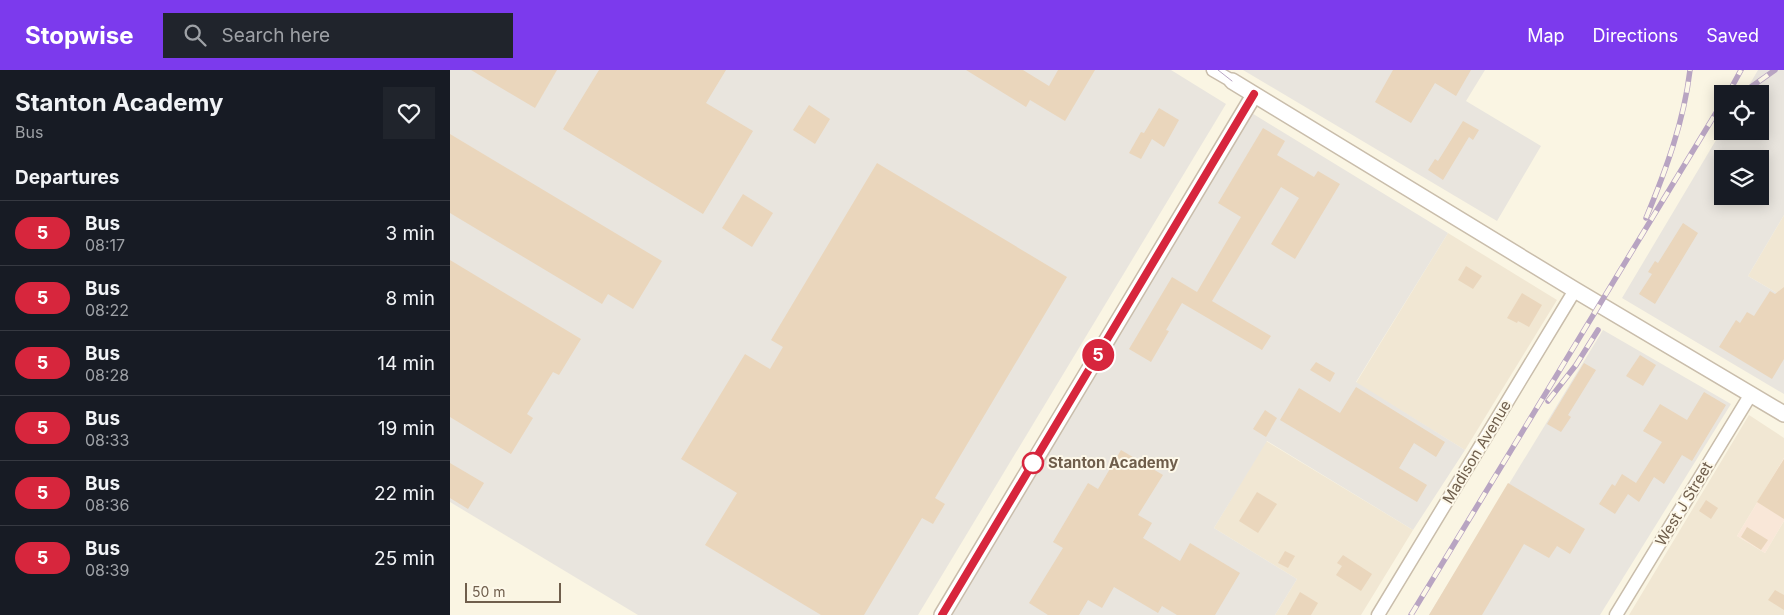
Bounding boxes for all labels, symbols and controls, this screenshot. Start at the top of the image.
search box [163,13,513,58]
text: Stopwise [25,21,133,50]
icon: search [181,21,209,49]
text: Search here [221,24,330,47]
text: Map [1527,25,1565,46]
text: Directions [1593,25,1678,46]
text: Saved [1706,25,1759,46]
map controls [1714,85,1769,205]
button: locate [1714,85,1769,140]
button: heart [383,87,435,139]
text: Stanton Academy [15,88,223,117]
text: Bus [15,122,43,142]
button: layers [1714,150,1769,205]
text: Departures [15,166,119,189]
text: Bus [85,212,120,235]
text: 5 [37,222,48,243]
text: 3 min [385,222,435,245]
text: 08:17 [85,235,125,255]
text: Bus [85,277,120,300]
text: 5 [37,287,48,308]
text: 8 min [385,287,435,310]
text: 08:22 [85,300,129,320]
line badge: 5 [1082,339,1114,371]
text: Bus [85,342,120,365]
text: 5 [1092,344,1104,365]
text: 5 [37,352,48,373]
text: 14 min [377,352,435,375]
text: 08:28 [85,365,129,385]
street label: Madison Avenue [1438,396,1515,507]
text: Bus [85,407,120,430]
text: 5 [37,417,48,438]
text: 19 min [378,417,435,440]
text: 08:33 [85,430,129,450]
marker: Stanton Academy [1022,452,1044,474]
place label: Stanton Academy [1048,453,1178,472]
street label: West J Street [1651,458,1716,549]
text: Bus [85,472,120,495]
text: 5 [37,482,48,503]
text: 22 min [374,482,435,505]
text: 08:36 [85,495,129,515]
text: Bus [85,537,120,560]
text: 5 [37,547,48,568]
text: 25 min [374,547,435,570]
text: 08:39 [85,560,129,580]
scale bar [465,580,561,603]
text: 50 m [472,583,506,600]

